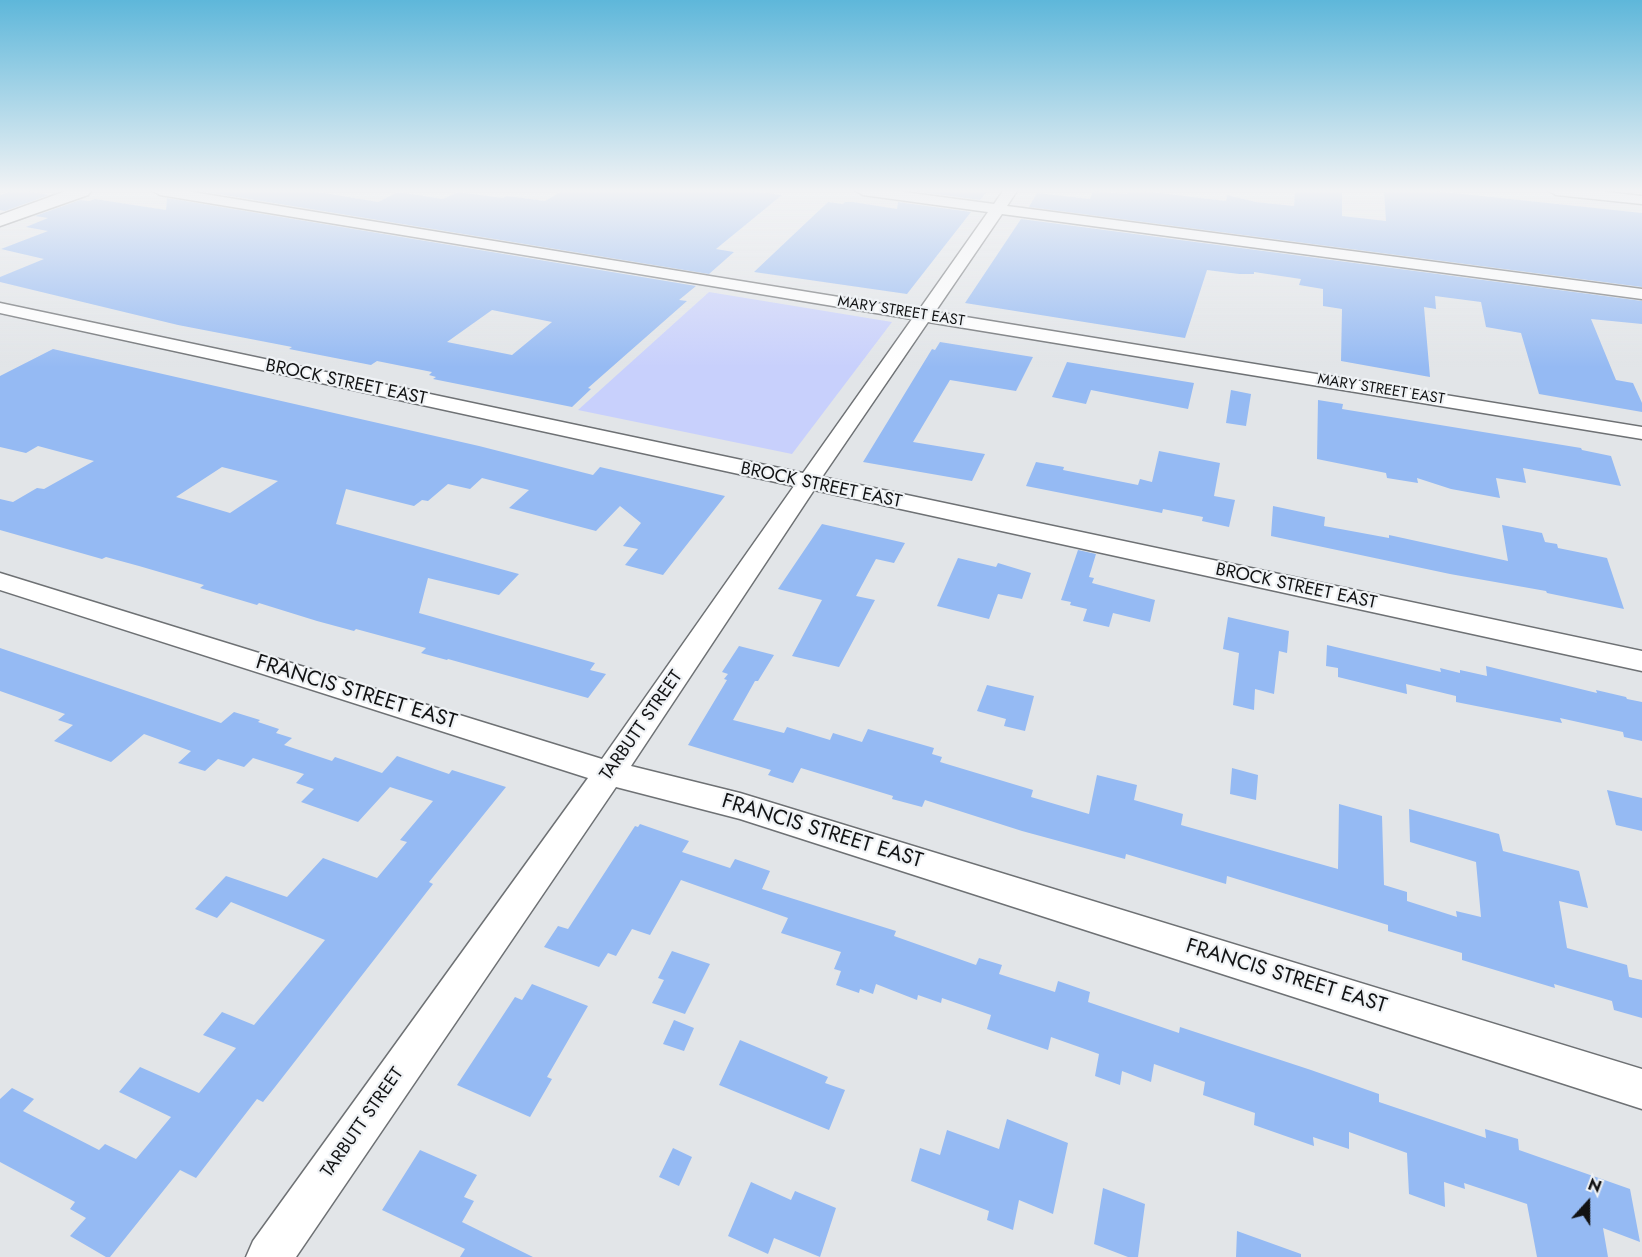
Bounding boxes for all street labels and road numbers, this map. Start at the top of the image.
street label: MARY STREET EAST [836,293,966,331]
street label: BROCK STREET EAST [263,355,429,411]
street label: MARY STREET EAST [1316,371,1446,409]
street label: BROCK STREET EAST [738,458,904,514]
street label: BROCK STREET EAST [1213,559,1379,615]
street label: FRANCIS STREET EAST [253,650,459,736]
street label: TARBUTT STREET [596,667,688,785]
street label: FRANCIS STREET EAST [719,789,925,875]
street label: FRANCIS STREET EAST [1183,934,1389,1020]
street label: TARBUTT STREET [317,1064,409,1182]

